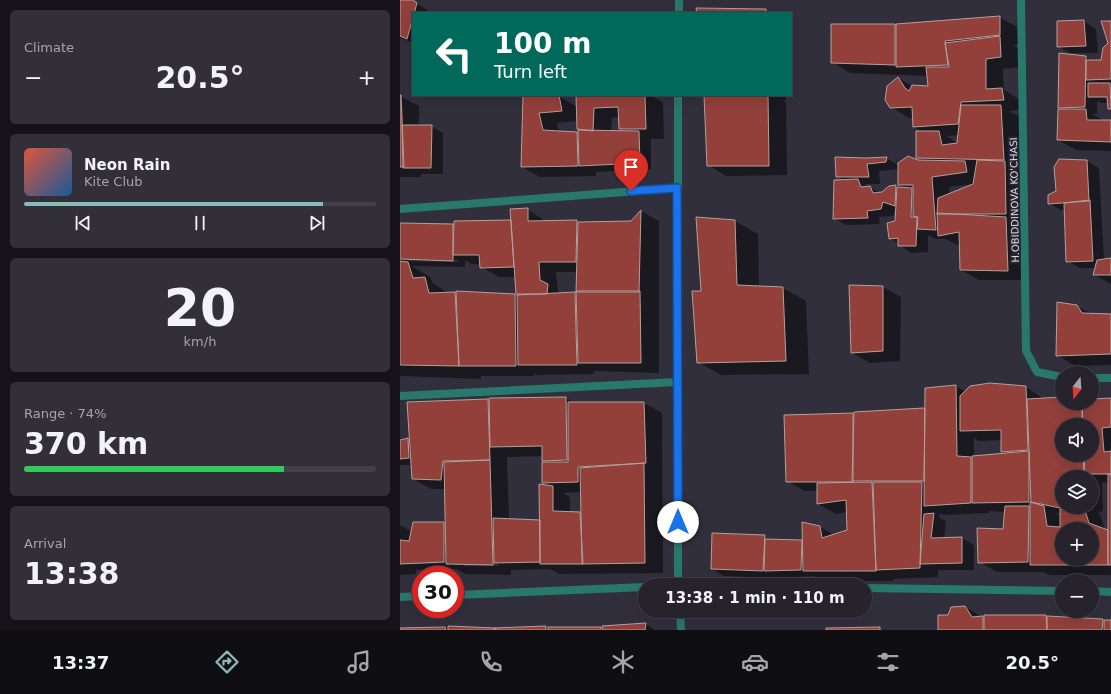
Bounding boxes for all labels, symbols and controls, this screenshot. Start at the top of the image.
text: 100 m [494,27,591,60]
icon: left [428,28,480,80]
text: Climate [24,40,74,55]
text: 20.5° [155,60,245,95]
text: Turn left [494,61,567,82]
text: − [24,65,42,90]
text: + [358,65,376,90]
street label: H.OBIDDINOVA KO'CHASI [1008,137,1021,263]
pin [614,150,648,191]
text: Neon Rain [84,156,170,174]
icon: arrive [620,156,642,178]
text: Kite Club [84,174,143,189]
icon: previous [72,212,94,234]
icon: pause [189,212,211,234]
icon: next [306,212,328,234]
text: 20 [164,278,236,338]
text: km/h [184,334,216,349]
north arrow [1055,366,1099,410]
map controls [1055,366,1099,618]
text: Range · 74% [24,406,107,421]
button: sound [1055,418,1099,462]
text: 370 km [24,426,148,461]
button: layers [1055,470,1099,514]
position arrow [657,501,699,543]
button: + [1055,522,1099,566]
text: Arrival [24,536,66,551]
text: 13:38 [24,556,120,591]
speed limit sign: 30 [412,566,464,618]
button: − [1055,574,1099,618]
text: 13:38 · 1 min · 110 m [665,589,845,607]
icon: directions [213,648,241,676]
icon: music [345,648,373,676]
icon: phone [477,648,505,676]
icon: climate [609,648,637,676]
icon: car [741,648,769,676]
icon: filters [874,648,902,676]
text: 13:37 [52,652,109,673]
text: 20.5° [1006,652,1059,673]

